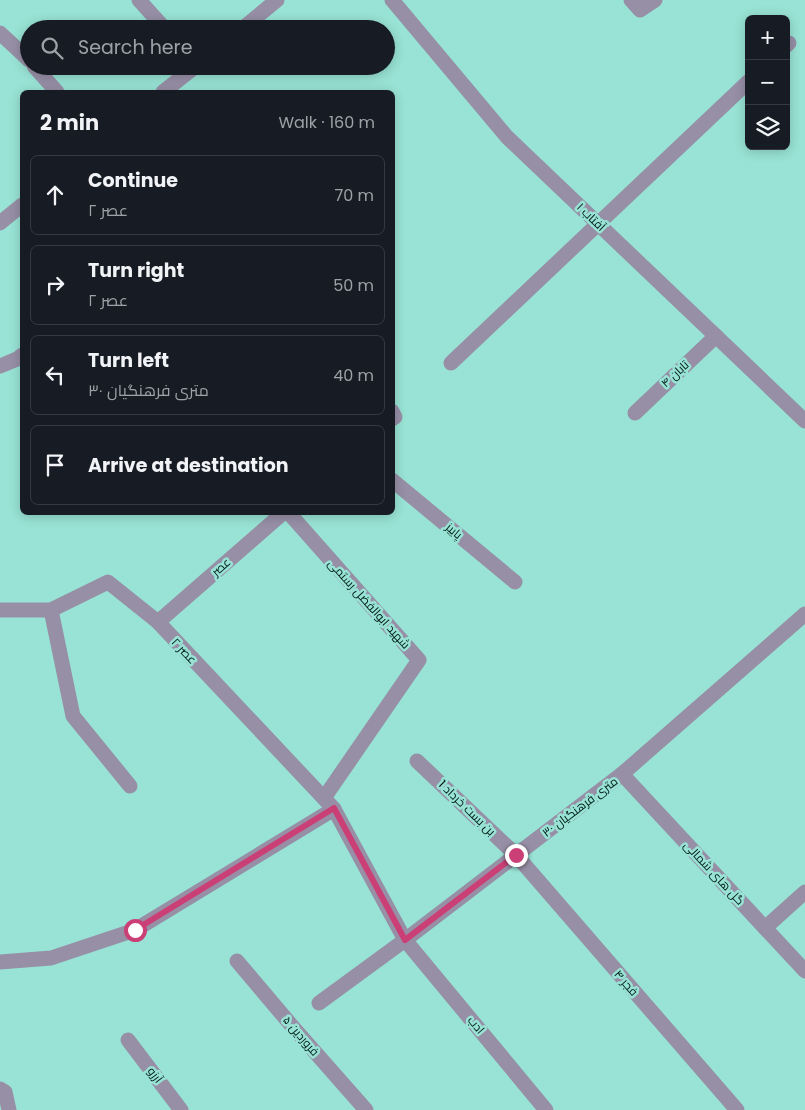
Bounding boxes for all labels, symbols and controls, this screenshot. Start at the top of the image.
map controls [745,15,790,150]
button: + [745,15,790,60]
search box [20,20,395,75]
icon: search [38,34,66,62]
text: Search here [78,34,192,61]
button: − [745,60,790,105]
button: layers [745,105,790,150]
text: 2 min [40,108,99,137]
text: Walk · 160 m [278,111,375,134]
text: Continue [88,167,178,194]
icon: ahead [41,181,69,209]
text: 70 m [334,184,374,207]
text: عصر ۲ [88,199,128,222]
street label: آفتاب ۱ [573,199,610,235]
text: Turn right [88,257,184,284]
icon: right [41,271,69,299]
text: 50 m [333,274,374,297]
text: عصر ۲ [88,289,128,312]
text: Turn left [88,347,169,374]
street label: تابان ۴ [657,356,693,391]
icon: left [41,361,69,389]
text: 40 m [333,364,374,387]
text: ۳۰ متری فرهنگیان [88,379,209,402]
icon: arrive [41,451,69,479]
text: Arrive at destination [88,452,289,479]
street label: پاییز [441,518,467,544]
street label: عصر [207,553,234,580]
street label: شهید ابوالفضل رستمی [324,555,414,652]
street label: عصر ۲ [168,634,201,667]
street label: ۳۰ متری فرهنگیان [538,773,621,841]
street label: بن بست خرداد 1 [435,776,500,839]
street label: گل های شمالی [680,837,749,909]
route end [505,844,528,867]
route start [124,919,147,942]
street label: فجر ۴ [610,966,642,999]
street label: فروردین ۵ [279,1012,323,1059]
street label: ادب [464,1012,489,1037]
street label: آرزو [144,1063,167,1087]

